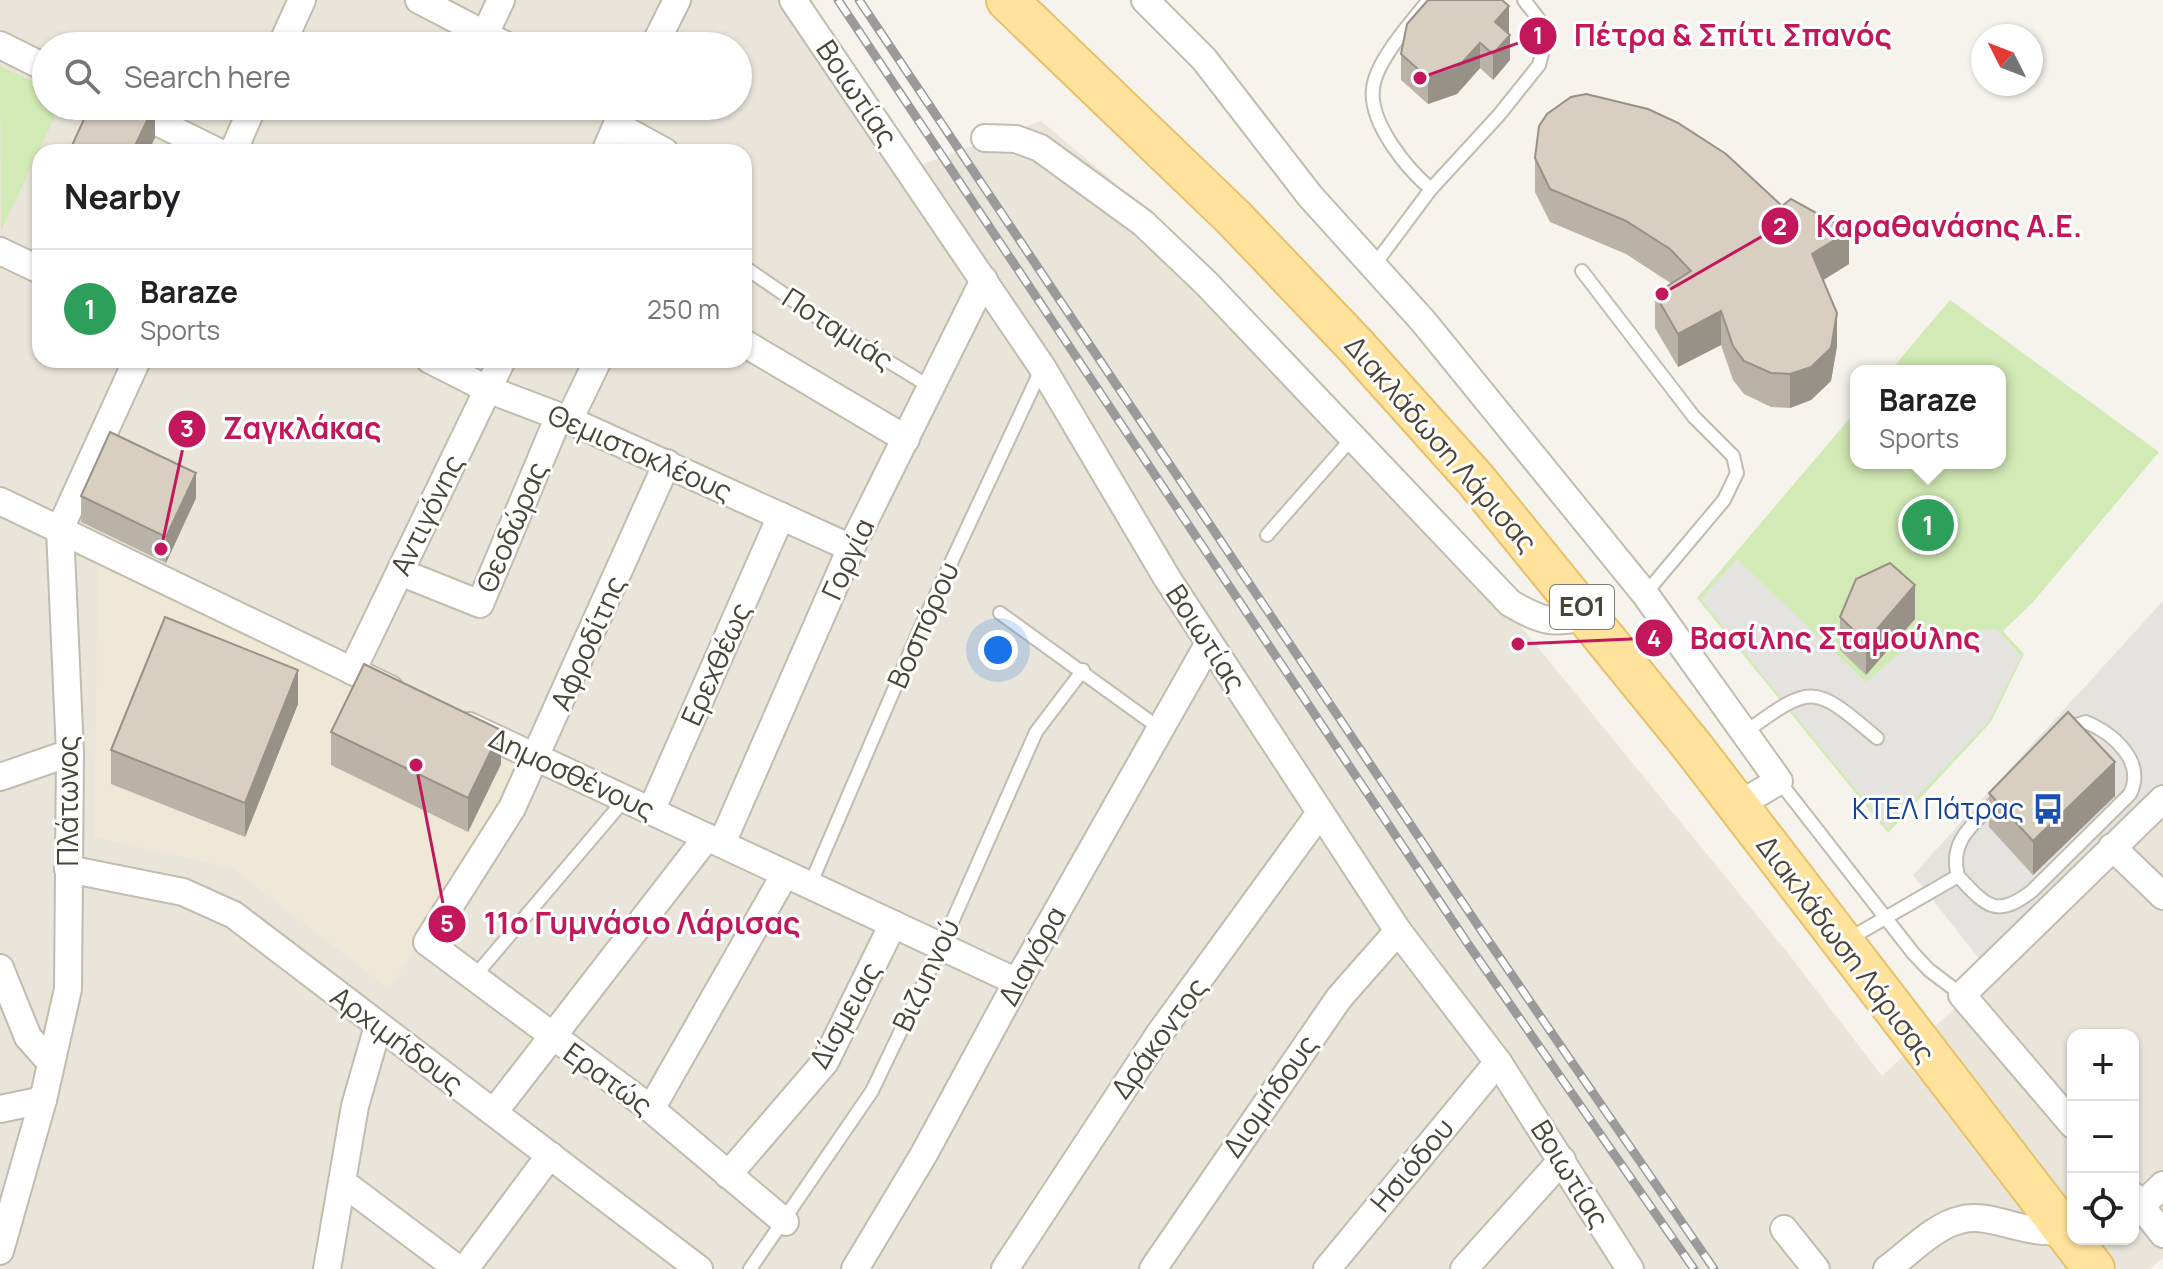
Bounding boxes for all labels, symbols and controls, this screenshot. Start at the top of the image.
callout: Πέτρα & Σπίτι Σπανός [1518,9,1908,63]
text: Πέτρα & Σπίτι Σπανός [1574,14,1892,55]
text: 1 [1533,18,1543,51]
north arrow [1971,24,2043,96]
search box [32,32,752,120]
street label: Βοιωτίας [808,32,907,153]
icon: search [60,54,104,98]
text: Search here [124,56,291,97]
text: Nearby [64,173,180,219]
callout: Καραθανάσης Α.Ε. [1760,199,2098,253]
text: Καραθανάσης Α.Ε. [1816,205,2082,246]
text: 2 [1773,209,1787,242]
text: Baraze [140,271,238,312]
street label: Ποταμιάς [776,278,901,378]
text: 1 [84,291,96,327]
text: 250 m [647,291,720,327]
text: Sports [140,312,220,348]
street label: Διακλάδωση Λάρισας [1337,327,1546,560]
popup [1850,365,2006,469]
text: Baraze [1879,379,1977,420]
street label: Θεμιστοκλέους [542,394,739,510]
callout: Ζαγκλάκας [167,402,397,456]
text: Ζαγκλάκας [223,407,381,448]
text: 3 [180,411,194,444]
text: Sports [1879,420,1959,456]
street label: Αντιγόνης [381,448,472,581]
street label: Θεοδώρας [467,455,556,598]
pin: 1 [1902,495,1954,555]
street label: Γοργία [812,512,882,605]
street label: Βοσπόρου [877,555,967,694]
street label: Αφροδίτης [541,569,634,716]
street label: Βοιωτίας [1158,577,1256,698]
road number: ΕΟ1 [1550,585,1614,629]
street label: Ερεχθέως [671,596,759,731]
callout: Βασίλης Σταμούλης [1634,611,1997,665]
text: Βασίλης Σταμούλης [1690,617,1980,658]
text: 4 [1647,621,1661,654]
your location [978,630,1018,670]
street label: Δημοσθένους [483,718,662,828]
street label: Πλάτωνος [48,735,86,867]
place label: ΚΤΕΛ Πάτρας [1852,789,2024,827]
bus stop icon: ΚΤΕΛ Πάτρας [2031,792,2065,826]
street label: Διακλάδωση Λάρισας [1749,827,1945,1070]
callout: 11ο Γυμνάσιο Λάρισας [427,897,816,951]
street label: Διαγόρα [988,899,1074,1012]
text: 11ο Γυμνάσιο Λάρισας [484,902,800,943]
text: 5 [440,906,454,939]
street label: Βιζυηνού [883,912,968,1037]
street label: Δίσμειας [799,954,889,1075]
street label: Δράκοντος [1101,969,1215,1106]
street label: Αρχιμήδους [323,977,472,1102]
street label: Διομήδους [1213,1027,1325,1164]
map controls [2067,1029,2139,1245]
button: + [2067,1029,2139,1101]
street label: Ερατώς [557,1033,661,1123]
button: − [2067,1101,2139,1173]
street label: Ησιόδου [1361,1110,1462,1219]
street label: Βοιωτίας [1523,1112,1619,1235]
button: locate [2067,1173,2139,1245]

